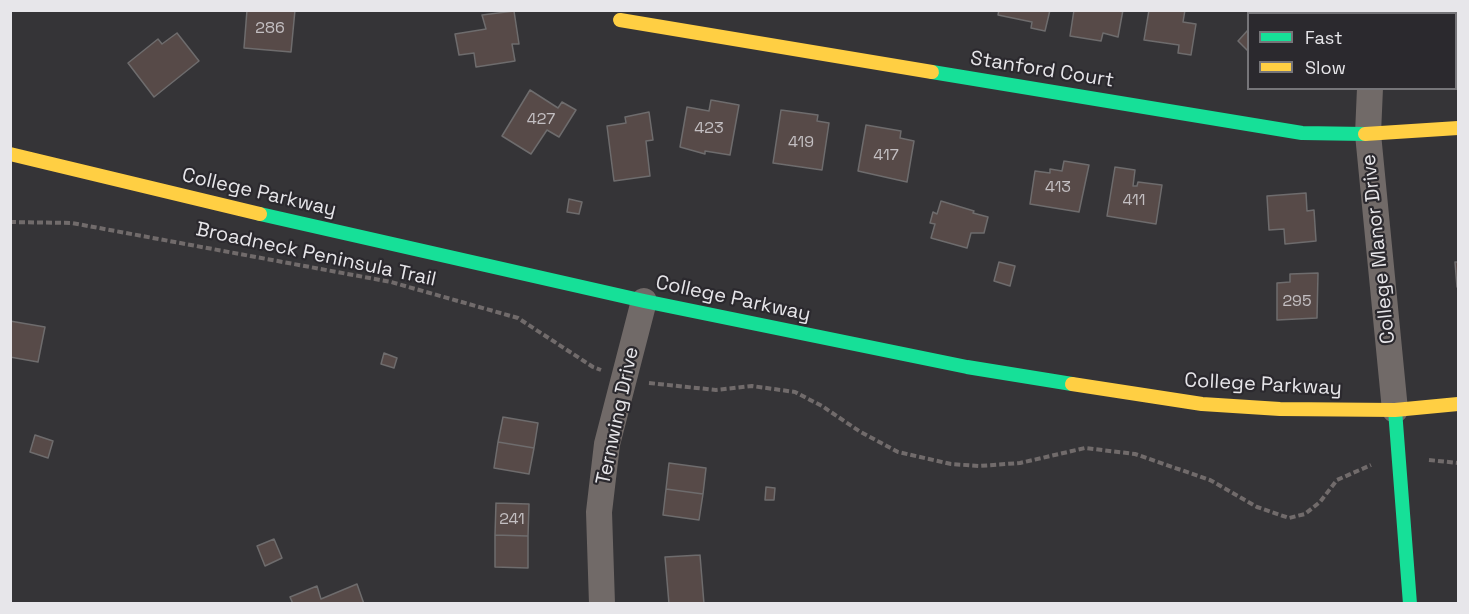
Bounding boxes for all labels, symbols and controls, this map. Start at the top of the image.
legend [1247,12,1457,90]
house number: 286 [255,19,285,39]
text: Fast [1305,26,1342,49]
street label: Stanford Court [969,47,1115,93]
text: Slow [1305,56,1346,79]
house number: 427 [527,110,555,130]
house number: 423 [694,119,724,139]
house number: 419 [788,133,814,153]
house number: 417 [873,146,899,166]
street label: College Manor Drive [1357,153,1401,345]
street label: College Parkway [180,164,338,222]
house number: 413 [1045,178,1071,198]
house number: 411 [1123,191,1145,211]
street label: Broadneck Peninsula Trail [194,218,438,292]
street label: College Parkway [653,271,813,327]
house number: 295 [1283,292,1311,312]
street label: Ternwing Drive [592,345,644,487]
street label: College Parkway [1184,369,1342,401]
house number: 241 [499,510,525,530]

